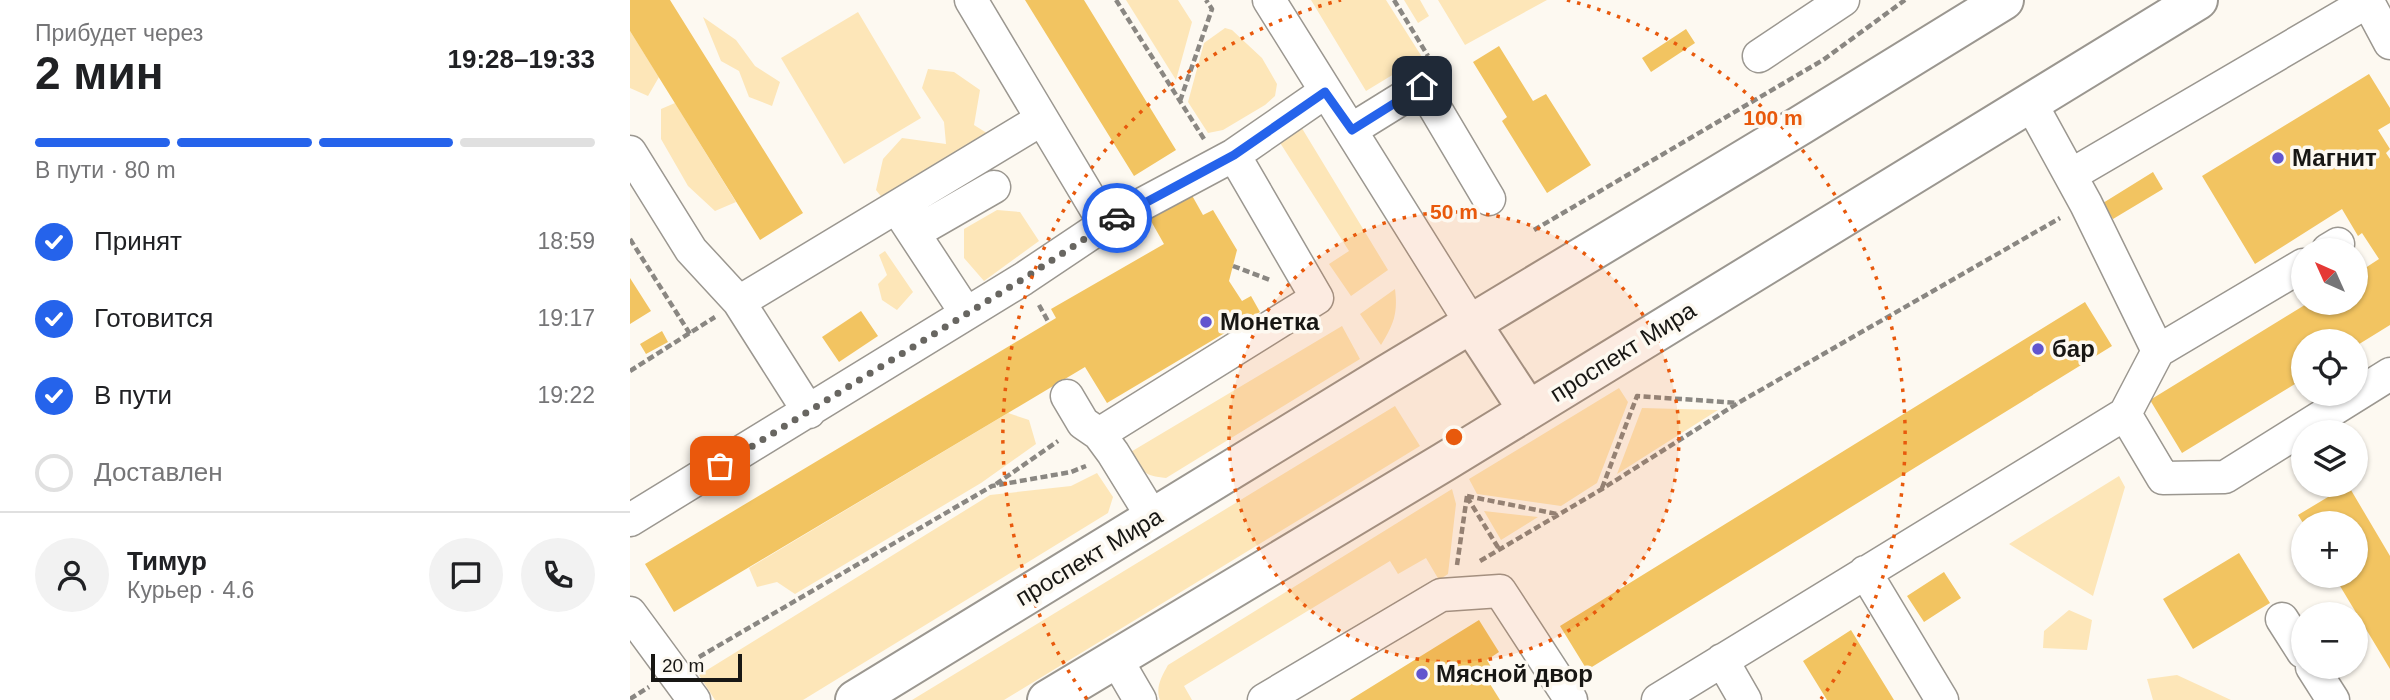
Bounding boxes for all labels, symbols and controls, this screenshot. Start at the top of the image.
text: Прибудет через [35,20,203,46]
text: 19:28–19:33 [448,44,595,74]
text: 2 мин [35,47,163,99]
pin [1392,56,1452,116]
icon: home [1403,67,1441,105]
text: 100 m [1743,106,1803,129]
place label: Магнит [2292,144,2377,171]
marker: Магнит [2270,150,2286,166]
text: В пути · 80 m [35,157,176,183]
courier [1082,183,1152,253]
icon: car [1098,199,1136,237]
text: 50 m [1430,200,1478,223]
icon: check [35,223,73,261]
text: Принят [94,226,182,256]
text: 18:59 [537,228,595,254]
north arrow [2291,238,2368,315]
map controls [2291,238,2368,679]
street label: проспект Мира [1545,296,1701,407]
icon: check [35,300,73,338]
text: Готовится [94,303,213,333]
text: 19:17 [537,305,595,331]
place label: Монетка [1220,308,1320,335]
marker: Монетка [1198,314,1214,330]
button: locate [2291,329,2368,406]
place label: бар [2052,335,2095,362]
marker: бар [2030,341,2046,357]
icon: check [35,377,73,415]
text: В пути [94,380,172,410]
text: 19:22 [537,382,595,408]
button: layers [2291,420,2368,497]
centre of rings [1442,425,1466,449]
pin [690,436,750,496]
icon: bag [701,447,739,485]
text: Доставлен [94,457,223,487]
street label: проспект Мира [1010,502,1168,611]
button: + [2291,511,2368,588]
button: person [35,538,109,612]
button: chat [429,538,503,612]
button: phone [521,538,595,612]
text: Тимур [127,546,207,576]
text: Курьер · 4.6 [127,577,254,603]
button: − [2291,602,2368,679]
scale bar [651,651,742,683]
text: 20 m [662,655,704,676]
place label: Мясной двор [1436,660,1593,687]
marker: Мясной двор [1414,666,1430,682]

